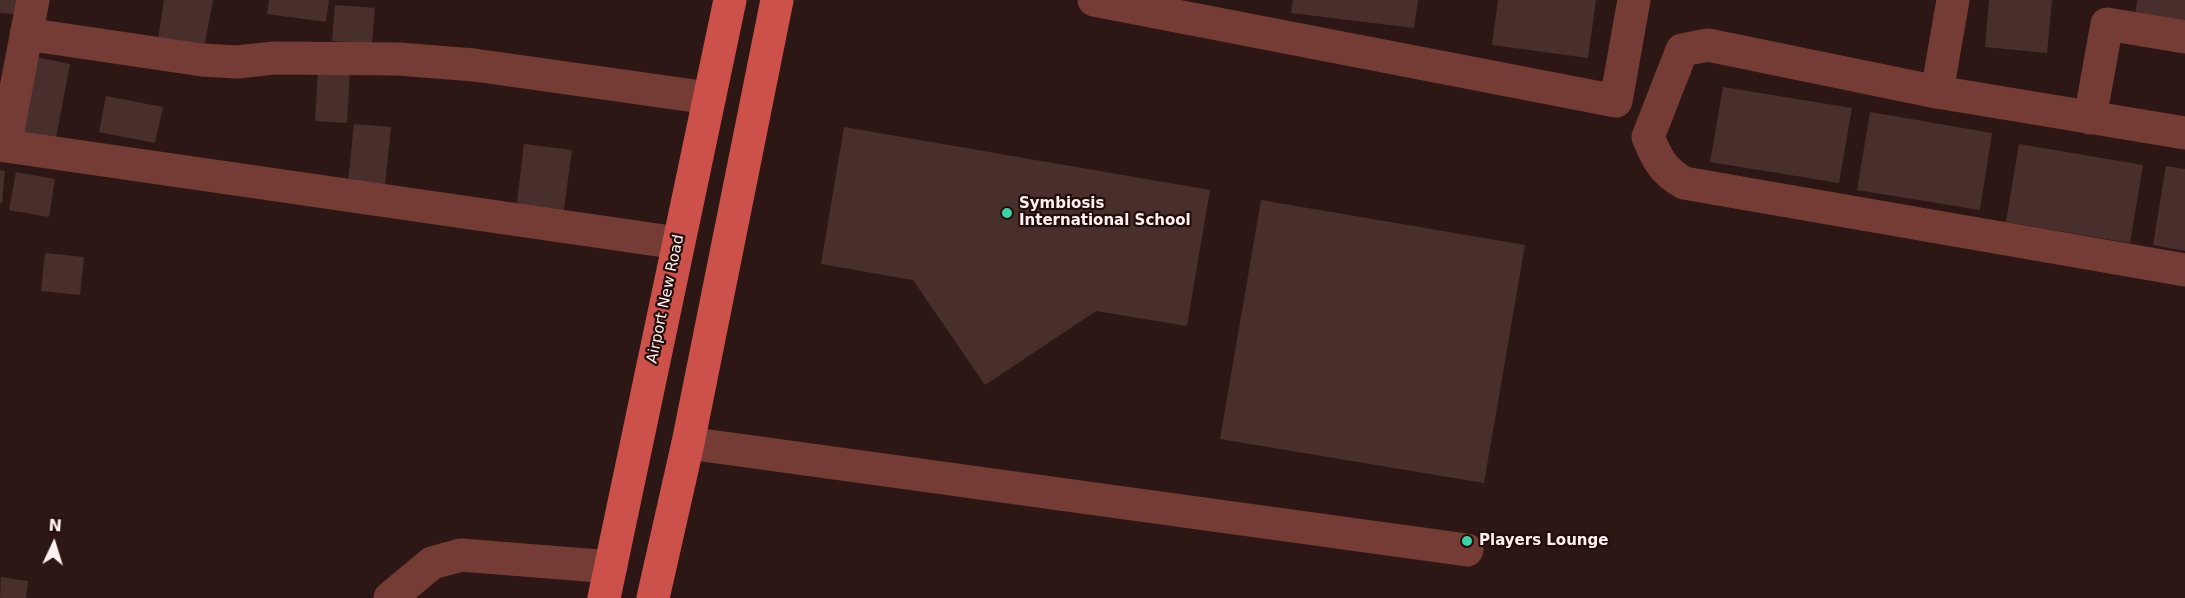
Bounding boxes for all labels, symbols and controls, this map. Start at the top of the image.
place label: Symbiosis International School [1019,195,1191,230]
marker: Symbiosis International School [1000,206,1014,220]
street label: Airport New Road [644,233,688,365]
north arrow [24,514,84,574]
text: N [48,516,63,535]
place label: Players Lounge [1479,532,1608,550]
marker: Players Lounge [1460,534,1474,548]

